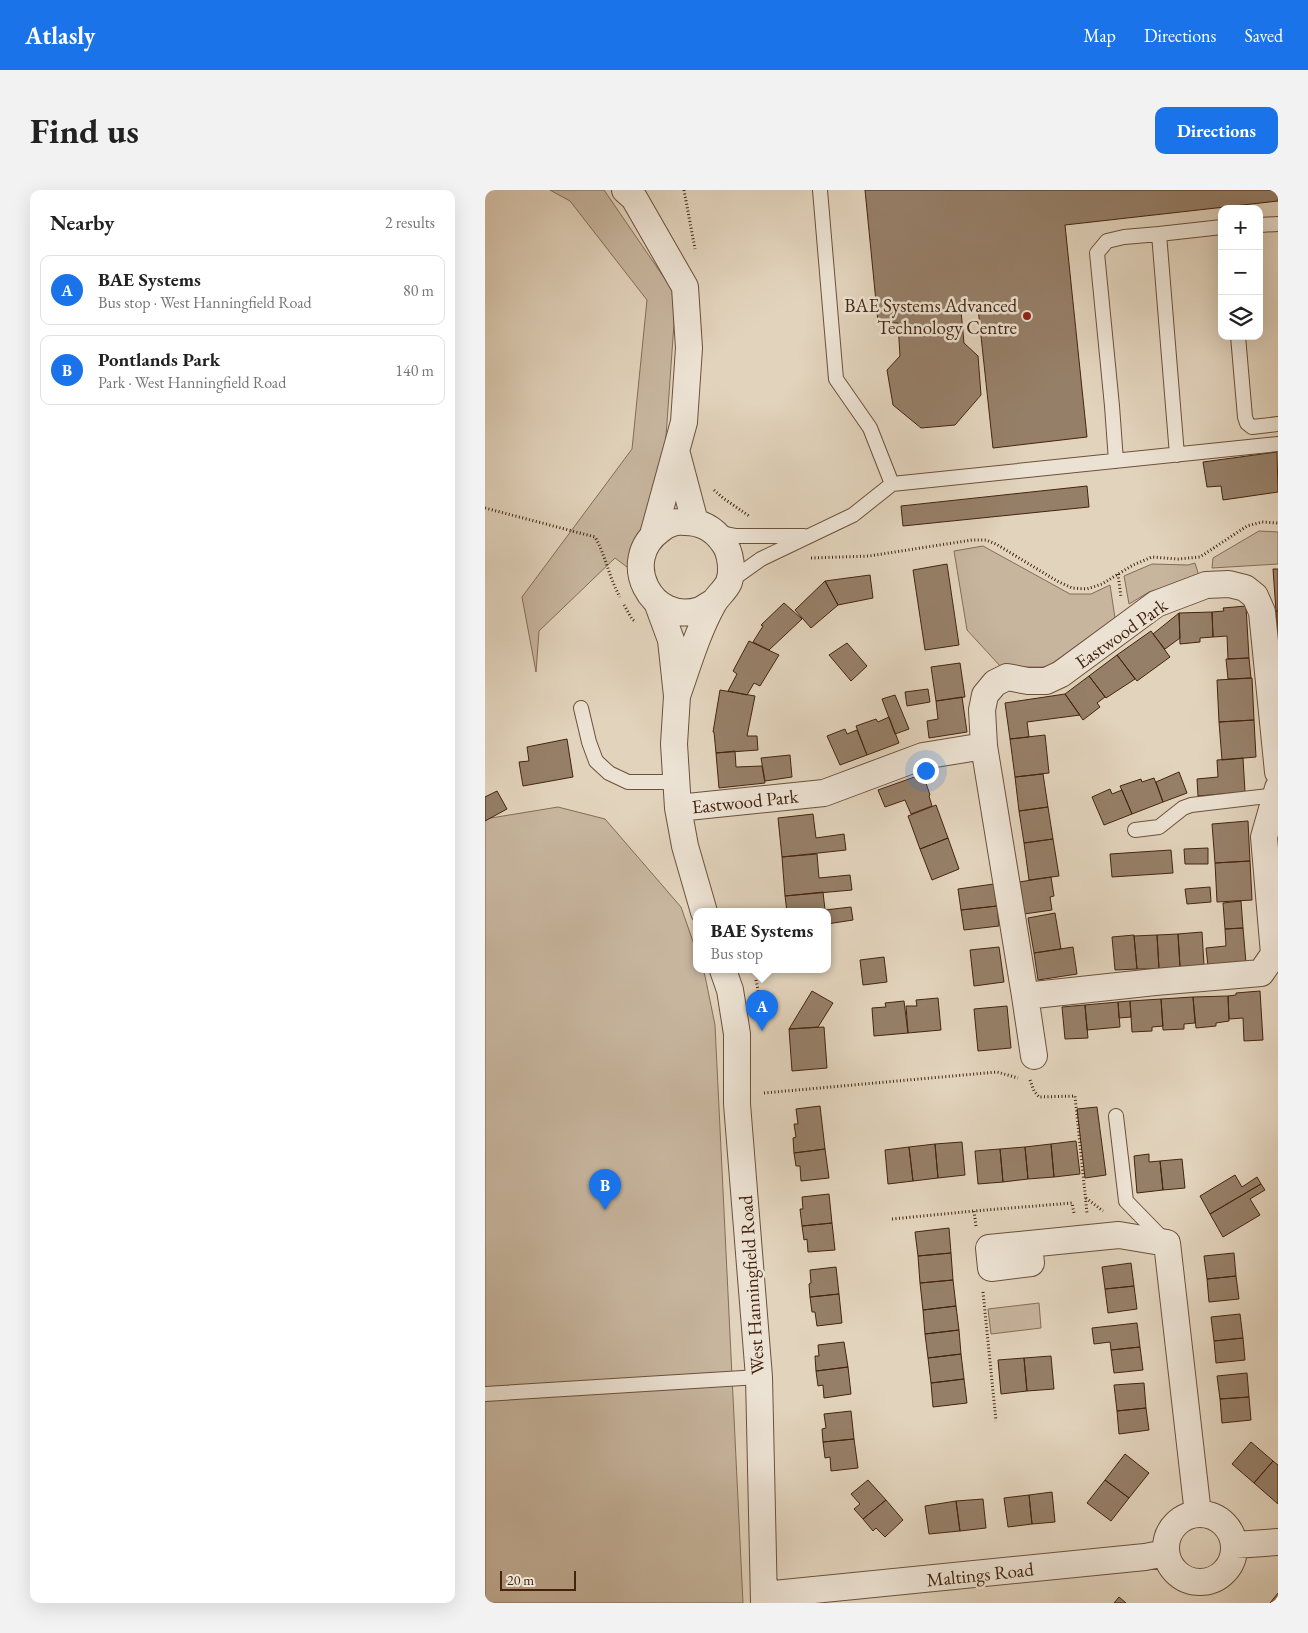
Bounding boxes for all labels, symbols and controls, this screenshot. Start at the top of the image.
text: Atlasly [25,20,95,51]
text: Map [1084,24,1116,47]
text: Directions [1144,24,1216,47]
text: Saved [1244,24,1283,47]
button: Directions [1155,107,1278,154]
text: Find us [30,108,139,153]
map controls [1218,205,1263,340]
button: + [1218,205,1263,250]
text: Nearby [50,209,114,236]
text: 2 results [385,212,435,233]
button: − [1218,250,1263,295]
text: BAE Systems [98,267,201,292]
text: A [61,280,73,301]
text: 80 m [403,280,434,301]
text: Bus stop · West Hanningfield Road [98,292,312,313]
place label: BAE Systems Advanced Technology Centre [844,293,1017,340]
button: layers [1218,295,1263,340]
marker: BAE Systems Advanced Technology Centre [1021,310,1033,322]
text: Pontlands Park [98,347,220,372]
text: B [62,360,72,381]
text: 140 m [395,360,434,381]
text: Park · West Hanningfield Road [98,372,286,393]
street label: Eastwood Park [1070,592,1173,674]
your location [913,758,939,784]
street label: Eastwood Park [690,783,801,820]
popup [693,908,831,973]
text: BAE Systems [711,918,813,943]
text: Bus stop [711,943,763,964]
pin: A [746,990,778,1031]
pin: B [589,1169,621,1210]
street label: West Hanningfield Road [733,1194,770,1376]
street label: Maltings Road [925,1556,1035,1593]
scale bar [500,1568,576,1591]
text: 20 m [507,1571,534,1589]

